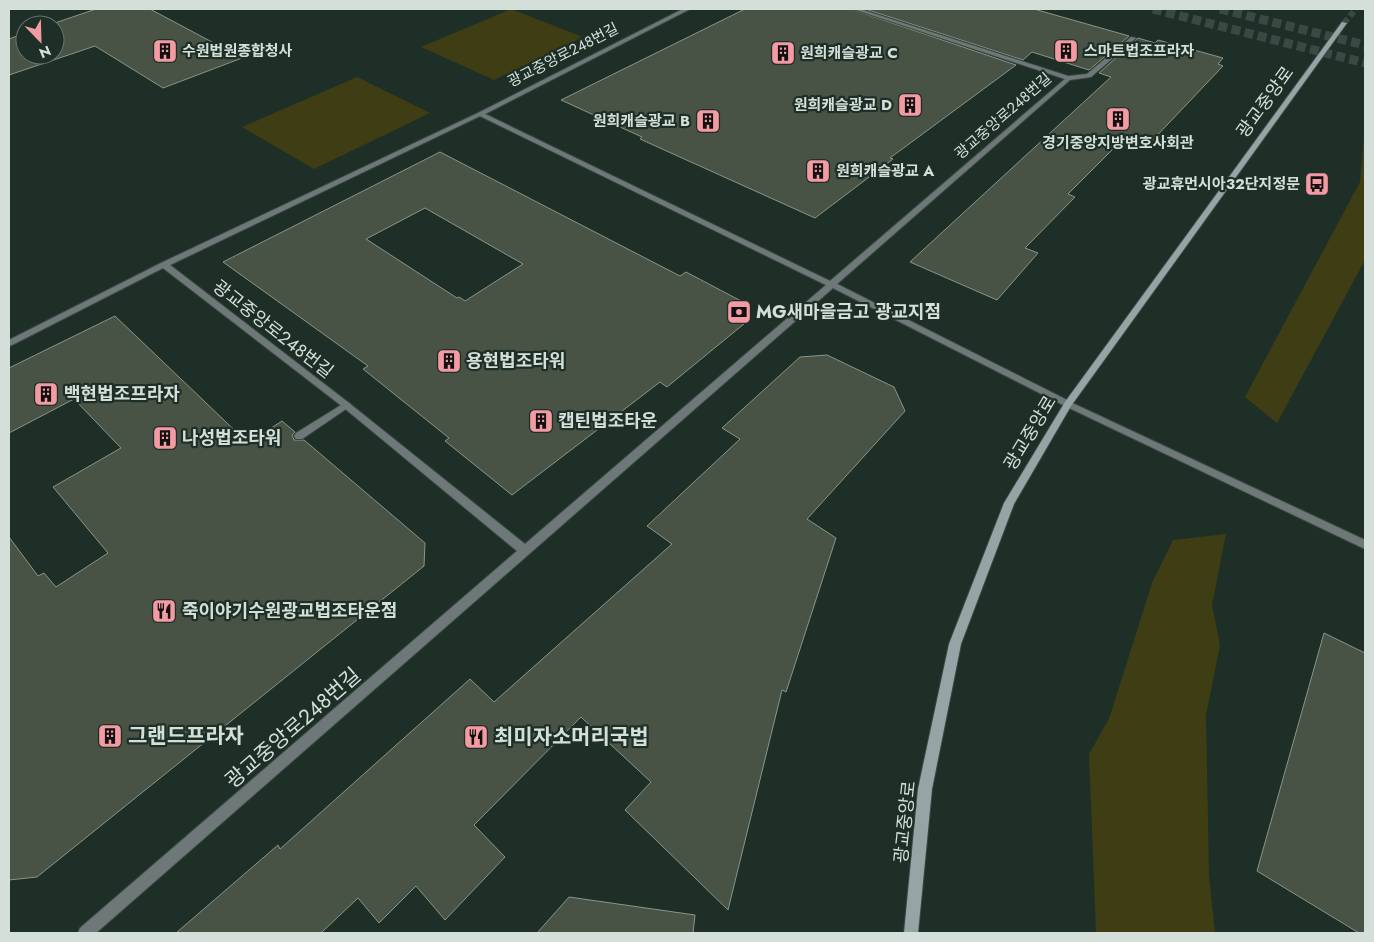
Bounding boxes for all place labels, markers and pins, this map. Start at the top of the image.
building icon: 수원법원종합청사 [152,38,178,64]
building icon: 스마트법조프라자 [1053,38,1079,64]
place label: 수원법원종합청사 [182,40,293,62]
building icon: 원희캐슬광교 C [770,40,796,66]
place label: 스마트법조프라자 [1084,40,1195,62]
place label: 원희캐슬광교 C [800,42,898,64]
building icon: 원희캐슬광교 D [897,92,923,118]
place label: 원희캐슬광교 D [794,94,892,116]
building icon: 경기중앙지방변호사회관 [1105,106,1131,132]
building icon: 원희캐슬광교 B [695,108,721,134]
place label: 원희캐슬광교 B [593,110,690,132]
place label: 경기중앙지방변호사회관 [1042,132,1194,154]
building icon: 원희캐슬광교 A [805,158,831,184]
place label: 원희캐슬광교 A [836,160,935,182]
bus stop icon: 광교휴먼시아32단지정문 [1304,171,1330,197]
place label: 광교휴먼시아32단지정문 [1143,173,1300,195]
bank icon: MG새마을금고 광교지점 [726,299,752,325]
place label: MG새마을금고 광교지점 [756,299,941,325]
building icon: 용현법조타워 [436,348,462,374]
place label: 용현법조타워 [466,348,565,374]
building icon: 백현법조프라자 [33,381,59,407]
place label: 백현법조프라자 [64,381,180,407]
building icon: 캡틴법조타운 [528,408,554,434]
place label: 캡틴법조타운 [558,408,657,434]
building icon: 나성법조타워 [152,425,178,451]
place label: 나성법조타워 [182,425,281,451]
restaurant icon: 죽이야기수원광교법조타운점 [151,598,177,624]
place label: 죽이야기수원광교법조타운점 [182,598,397,624]
place label: 그랜드프라자 [128,721,244,751]
place label: 최미자소머리국법 [494,722,649,752]
building icon: 그랜드프라자 [97,723,123,749]
restaurant icon: 최미자소머리국법 [463,724,489,750]

